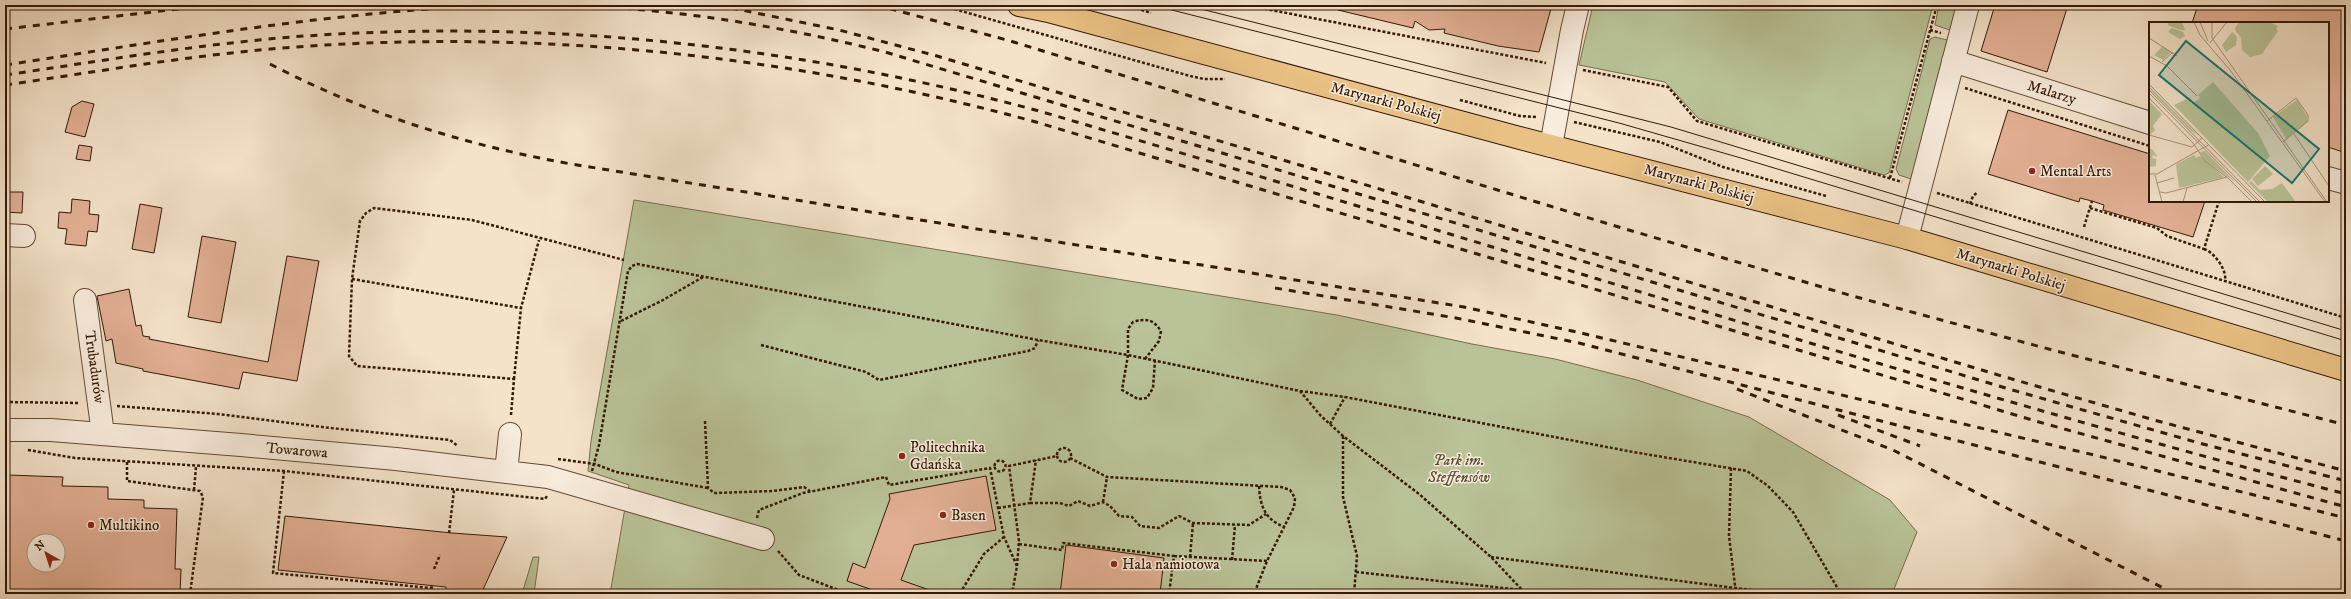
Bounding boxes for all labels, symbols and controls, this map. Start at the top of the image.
inset map [2149,22,2329,202]
street label: Malarzy [2025,76,2079,109]
street label: Marynarki Polskiej [1329,78,1443,125]
street label: Marynarki Polskiej [1642,160,1756,207]
place label: Mental Arts [2040,162,2111,181]
marker: Mental Arts [2027,166,2037,176]
street label: Marynarki Polskiej [1954,244,2068,295]
street label: Trubadurów [80,329,109,405]
street label: Towarowa [265,438,329,463]
place label: Politechnika Gdańska [910,438,985,474]
marker: Politechnika Gdańska [897,451,907,461]
park label: Park im. Steffensów [1427,451,1490,487]
place label: Basen [951,506,986,525]
marker: Basen [938,510,948,520]
place label: Multikino [99,516,159,535]
marker: Multikino [86,520,96,530]
north arrow [26,533,66,573]
text: N [32,538,48,554]
place label: Hala namiotowa [1122,555,1220,574]
marker: Hala namiotowa [1109,559,1119,569]

